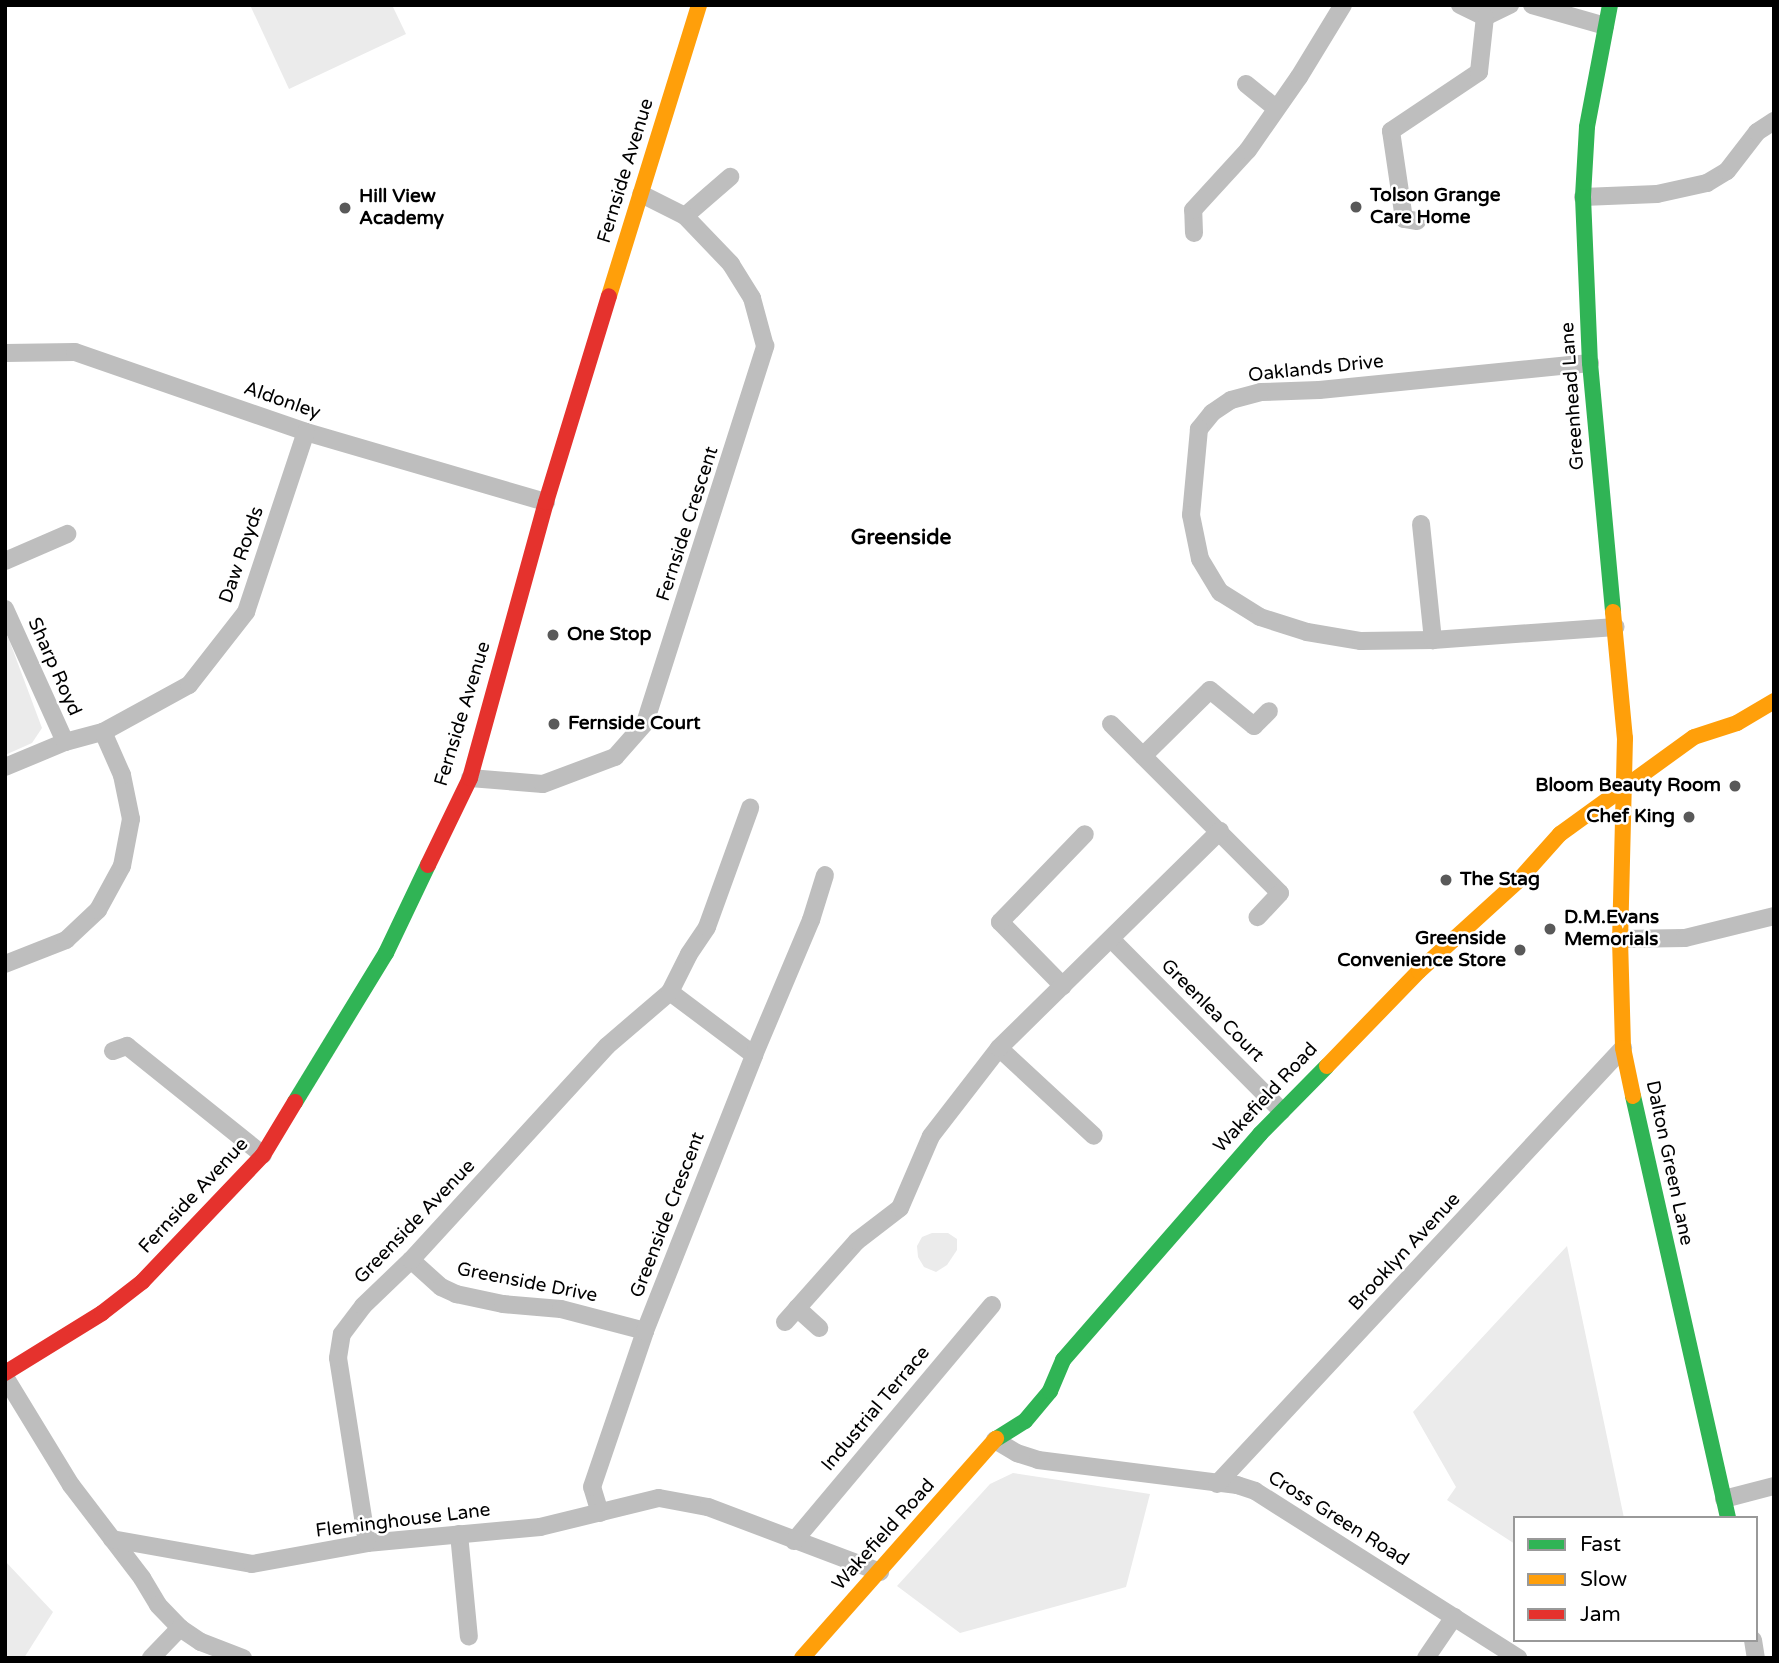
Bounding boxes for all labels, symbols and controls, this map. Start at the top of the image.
street label: Fernside Avenue [593,96,659,246]
place label: Tolson Grange Care Home [1370,185,1500,229]
place label: Hill View Academy [359,186,444,230]
marker: Tolson Grange Care Home [1348,199,1364,215]
marker: Hill View Academy [337,200,353,216]
street label: Greenhead Lane [1556,321,1590,471]
street label: Oaklands Drive [1247,351,1385,387]
street label: Aldonley [241,377,323,425]
street label: Fernside Crescent [652,444,724,604]
street label: Daw Royds [215,504,269,606]
district label: Greenside [851,525,951,551]
street label: Sharp Royd [22,614,86,720]
place label: One Stop [567,624,651,646]
marker: One Stop [545,627,561,643]
street label: Fernside Avenue [430,639,496,789]
place label: Fernside Court [568,713,700,735]
marker: Fernside Court [546,716,562,732]
place label: Bloom Beauty Room [1535,775,1721,797]
marker: Bloom Beauty Room [1727,778,1743,794]
place label: Chef King [1586,806,1675,828]
marker: Chef King [1681,809,1697,825]
place label: The Stag [1460,869,1540,891]
marker: The Stag [1438,872,1454,888]
place label: D.M.Evans Memorials [1564,907,1659,951]
marker: D.M.Evans Memorials [1542,921,1558,937]
place label: Greenside Convenience Store [1337,928,1506,972]
marker: Greenside Convenience Store [1512,942,1528,958]
street label: Greenlea Court [1156,955,1268,1067]
street label: Wakefield Road [1209,1038,1323,1158]
street label: Dalton Green Lane [1640,1078,1698,1248]
street label: Greenside Crescent [626,1129,710,1301]
street label: Fernside Avenue [135,1133,253,1259]
street label: Greenside Avenue [350,1155,480,1289]
street label: Brooklyn Avenue [1345,1188,1465,1316]
street label: Greenside Drive [455,1258,599,1308]
street label: Industrial Terrace [817,1342,935,1476]
street label: Cross Green Road [1263,1466,1413,1572]
street label: Wakefield Road [828,1474,940,1596]
street label: Fleminghouse Lane [314,1499,492,1543]
legend [1513,1516,1758,1642]
text: Fast [1580,1532,1621,1557]
text: Slow [1580,1567,1627,1592]
text: Jam [1580,1602,1621,1627]

